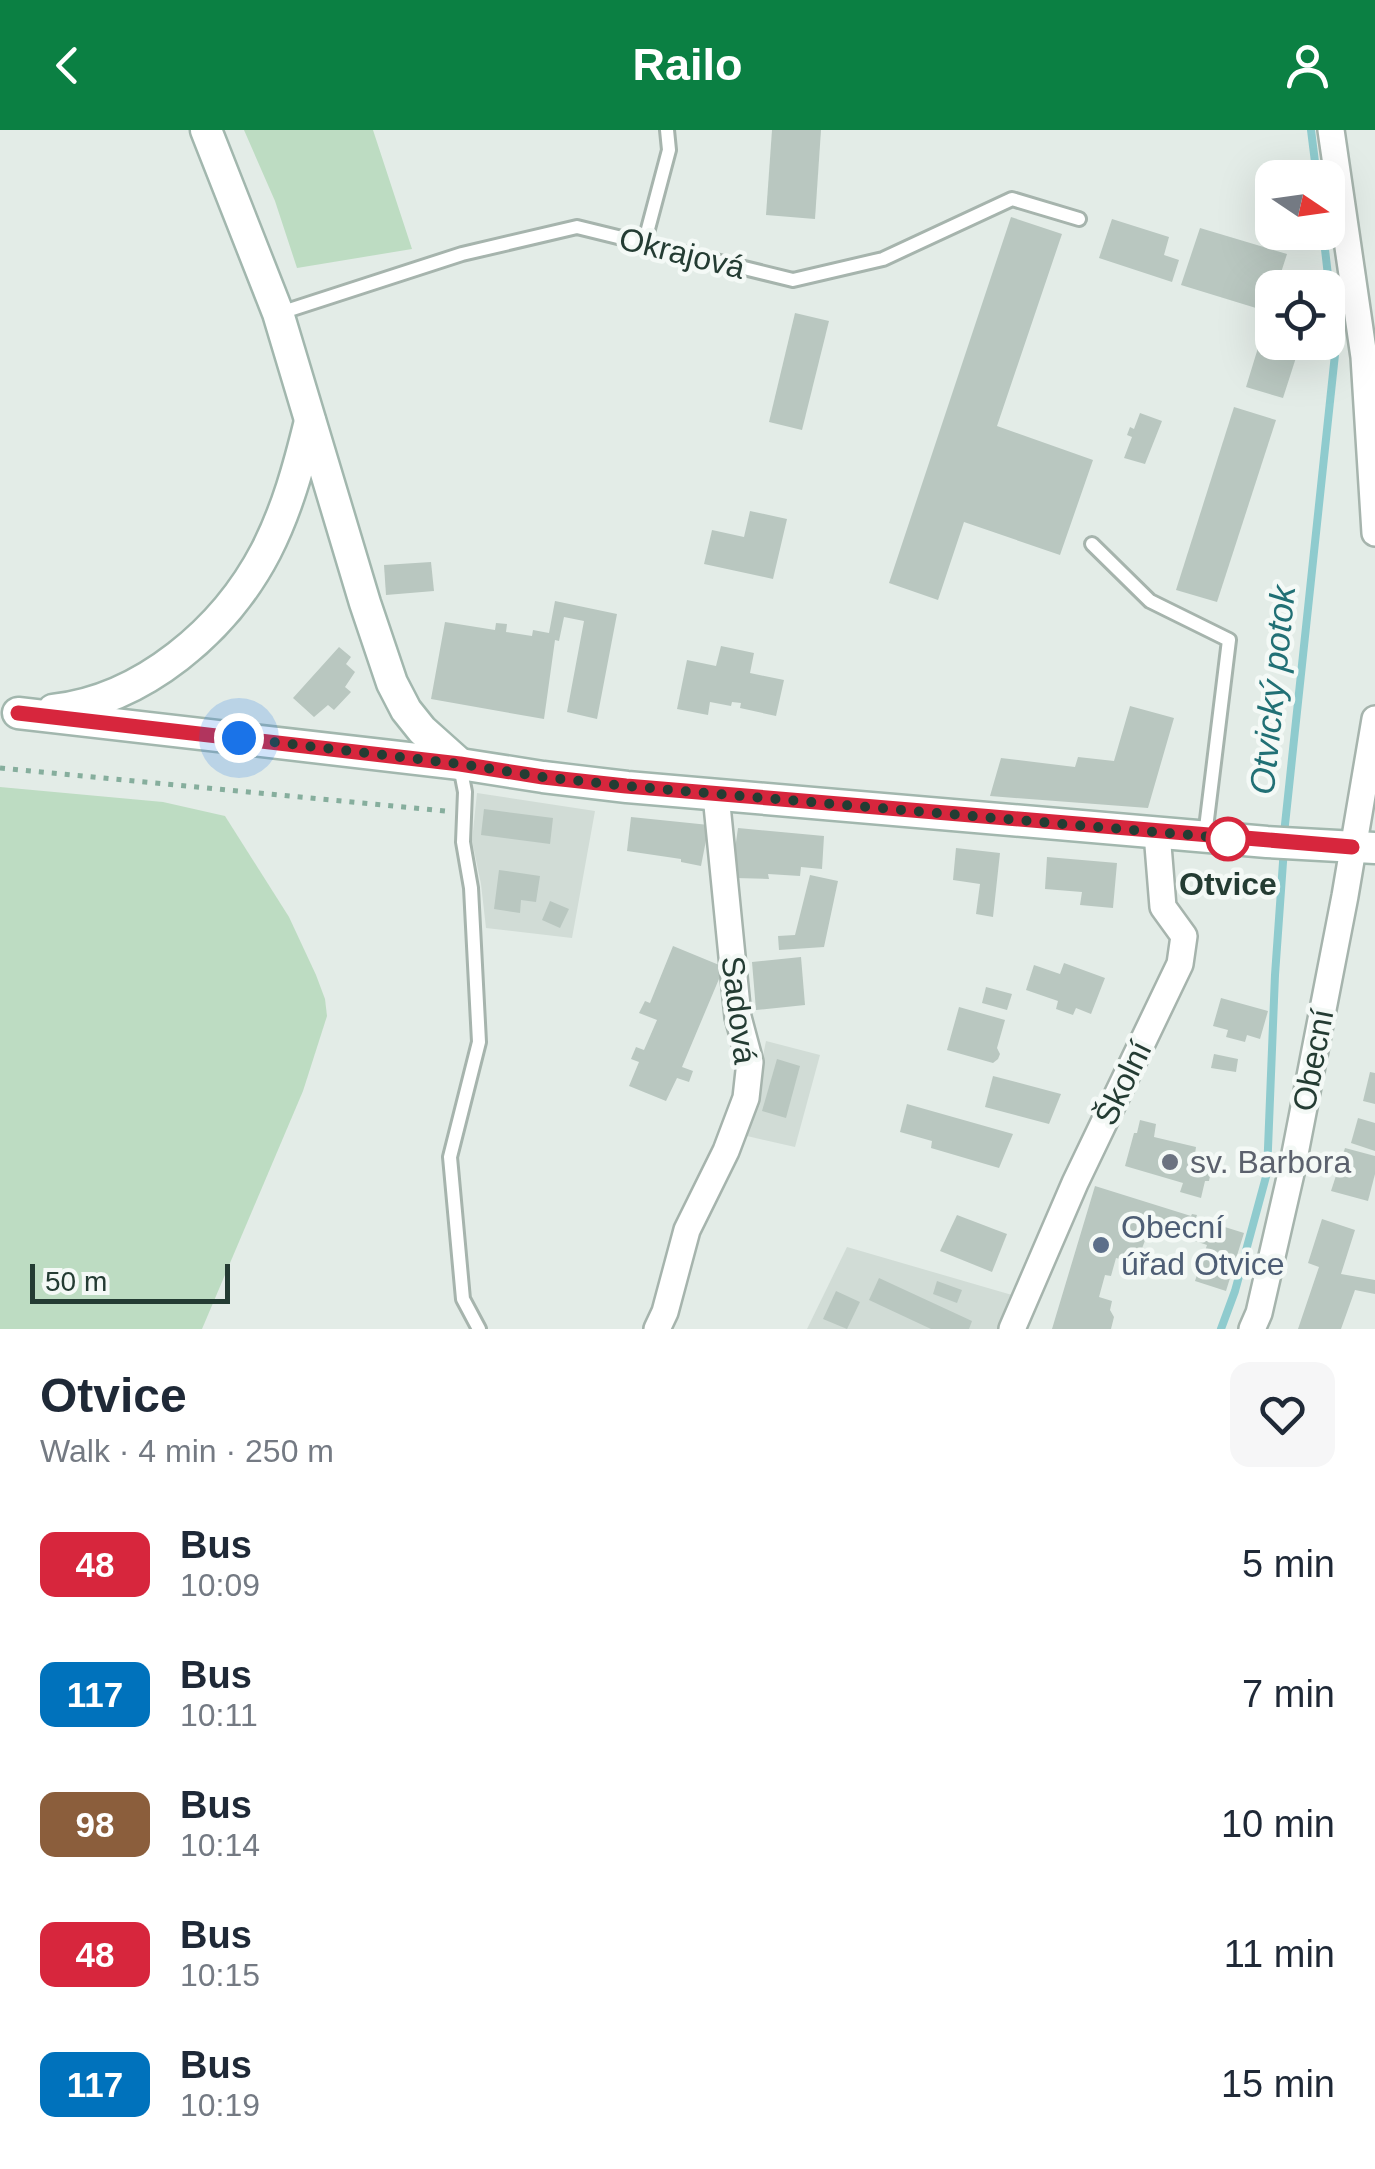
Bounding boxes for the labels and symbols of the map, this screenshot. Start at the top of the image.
north arrow [1255,160,1345,250]
street label: Okrajová [616,220,749,286]
water label: Otvický potok [1242,582,1303,797]
your location [214,713,264,763]
marker: Otvice [1207,818,1249,860]
place label: Otvice [1179,866,1277,902]
street label: Sadová [715,954,764,1066]
street label: Obecní [1285,1006,1341,1114]
street label: Školní [1087,1035,1159,1131]
place label: sv. Barbora [1190,1144,1351,1180]
marker: sv. Barbora [1159,1151,1181,1173]
place label: Obecní úřad Otvice [1121,1209,1285,1282]
marker: Obecní úřad Otvice [1090,1234,1112,1256]
scale bar [30,1259,230,1304]

